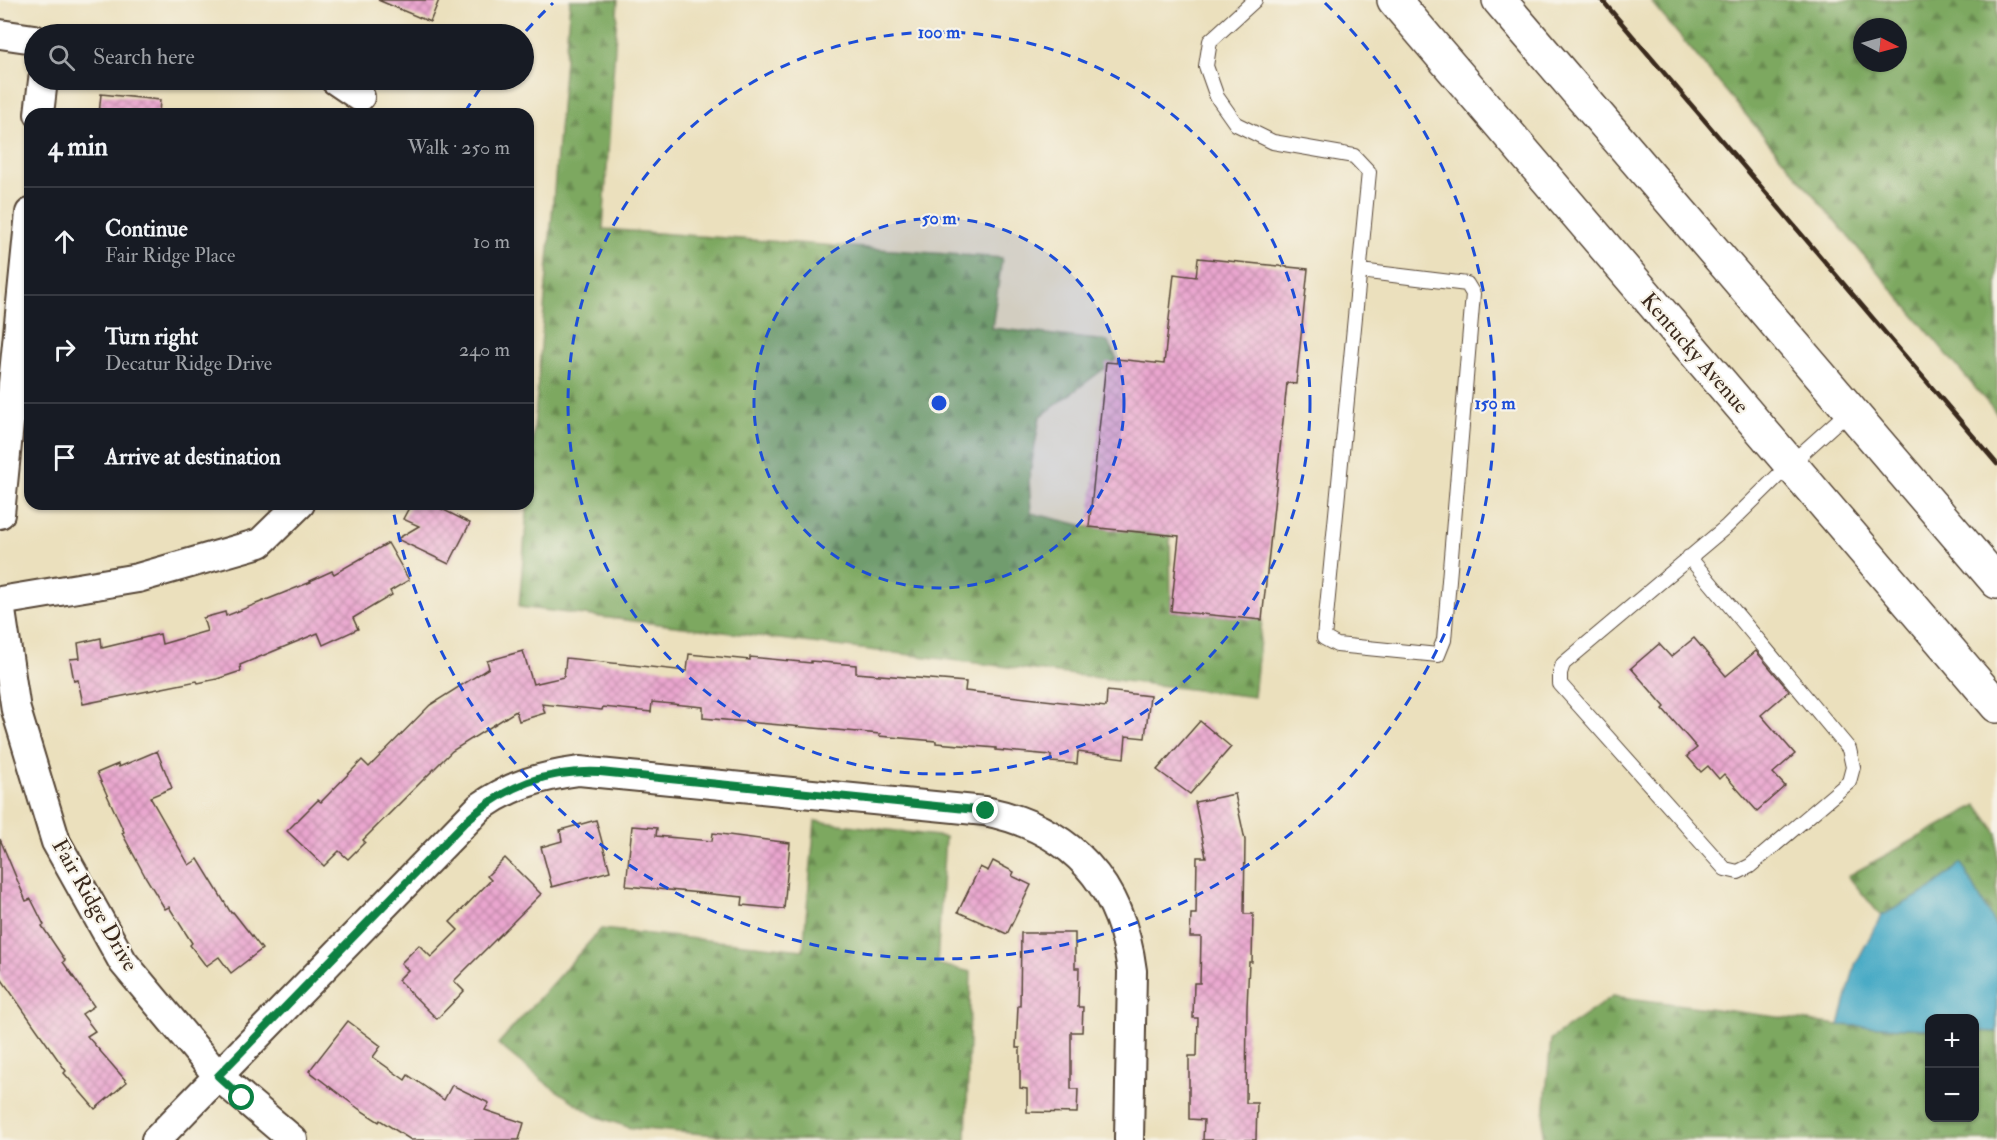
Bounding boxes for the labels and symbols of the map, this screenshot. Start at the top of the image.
north arrow [1853,18,1907,72]
text: 100 m [918,21,961,44]
text: 50 m [922,207,957,230]
street label: Kentucky Avenue [1635,287,1755,419]
text: 150 m [1474,392,1517,415]
centre of rings [929,393,949,413]
route end [972,797,998,823]
street label: Fair Ridge Drive [46,834,144,976]
route start [228,1084,254,1110]

